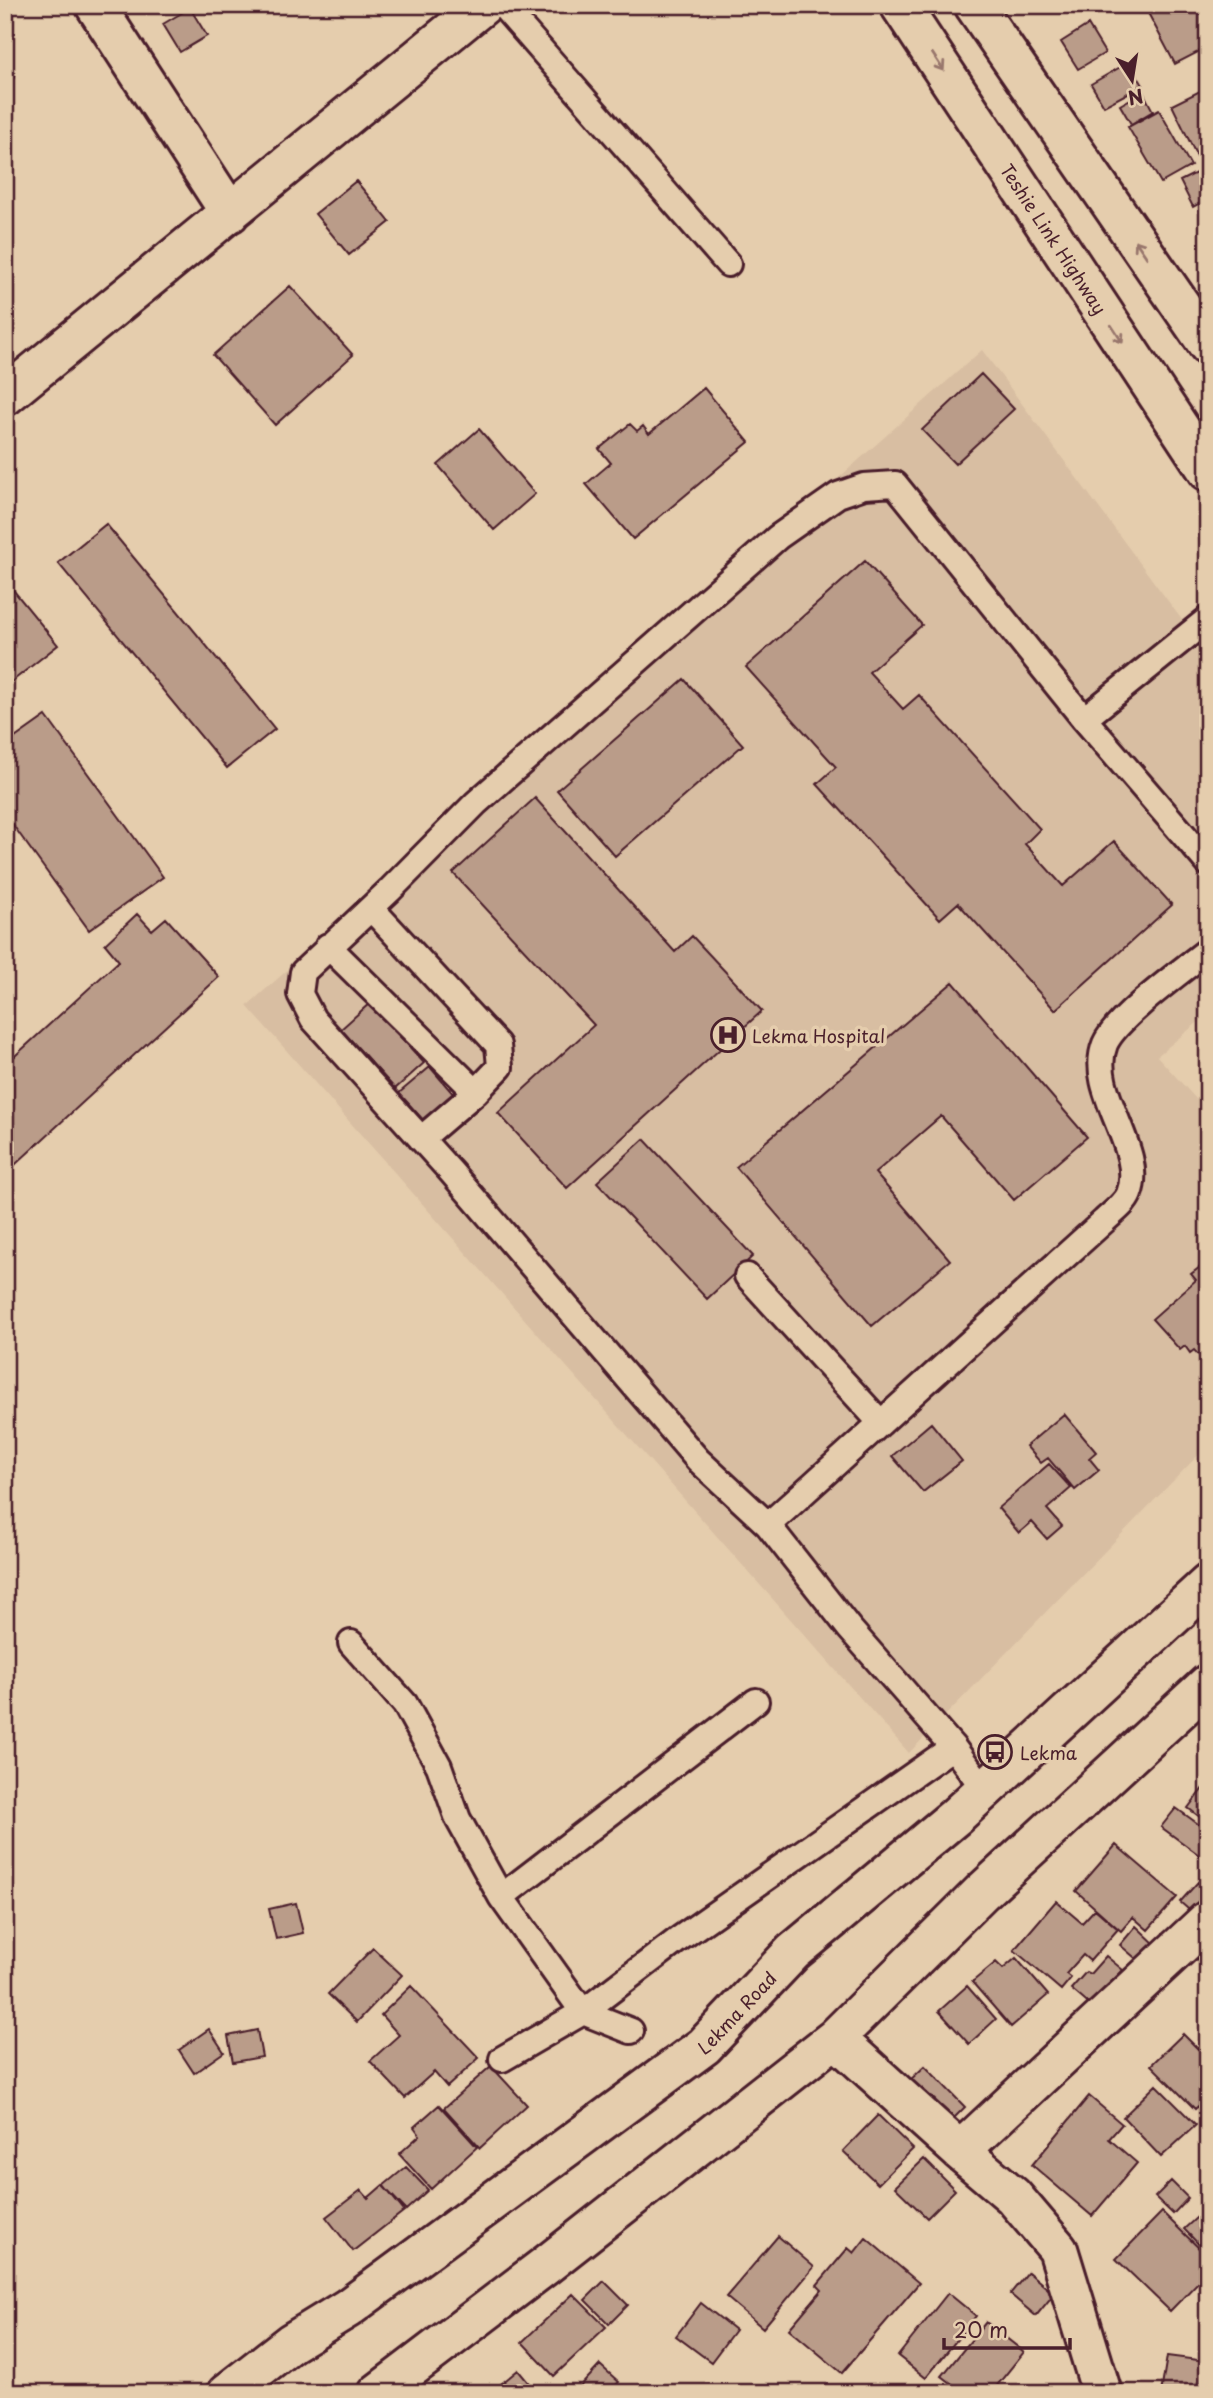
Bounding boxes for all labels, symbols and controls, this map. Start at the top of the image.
north arrow [1098,46,1168,116]
one-way arrow [931,52,945,71]
text: N [1125,82,1146,113]
street label: Teshie Link Highway [995,158,1114,319]
one-way arrow [1134,240,1148,259]
one-way arrow [1110,324,1124,343]
hospital icon: Lekma Hospital [709,1016,747,1054]
place label: Lekma Hospital [752,1022,885,1049]
bus stop icon: Lekma [976,1733,1014,1771]
place label: Lekma [1020,1739,1078,1766]
street label: Lekma Road [692,1965,782,2060]
scale bar [944,2307,1070,2351]
text: 20 m [954,2313,1008,2345]

